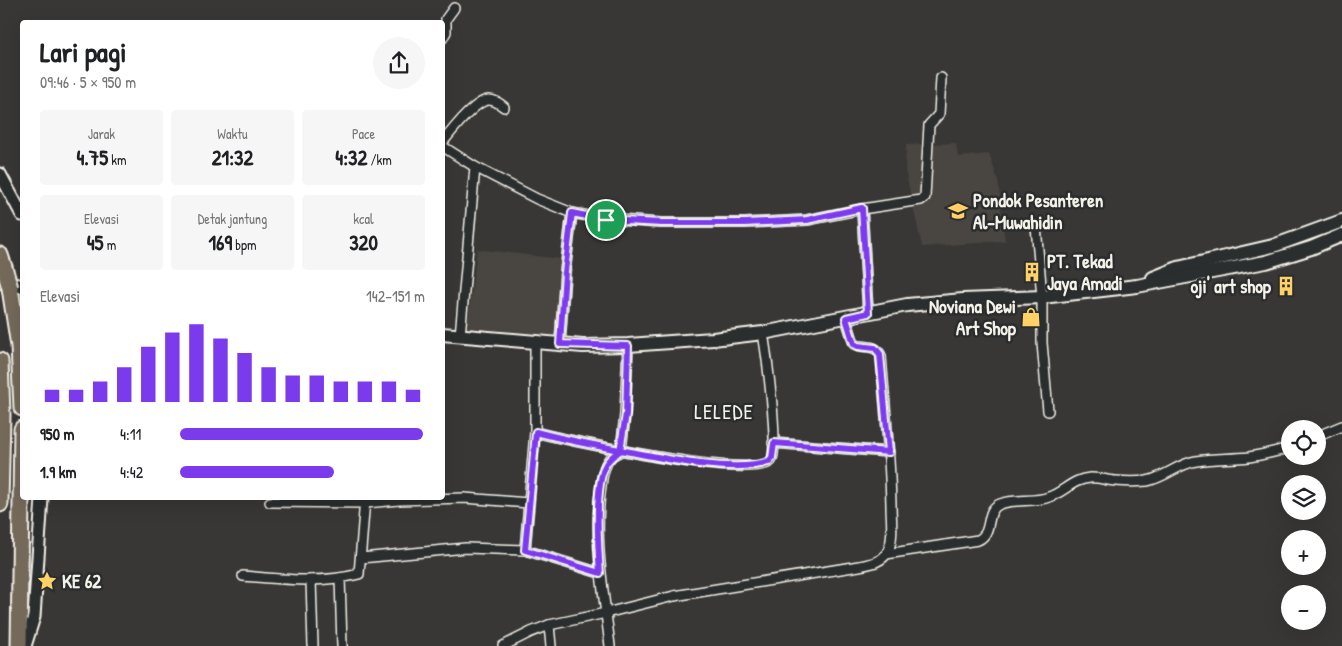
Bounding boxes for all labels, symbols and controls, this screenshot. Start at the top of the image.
text: Lari pagi [40,33,127,71]
button: share [373,37,425,89]
text: 09:46 · 5 × 950 m [40,71,136,93]
text: Jarak [88,124,115,143]
text: Waktu [217,124,248,143]
text: Pace [352,124,375,143]
text: 4.75 [76,143,108,172]
text: 21:32 [212,143,253,172]
text: 4:32 [335,143,367,172]
text: km [108,150,127,169]
text: /km [367,150,392,169]
place label: Pondok Pesanteren Al-Muwahidin [973,187,1104,235]
pin [585,199,627,241]
school or university icon: Pondok Pesanteren Al-Muwahidin [947,200,969,222]
icon: arrive [592,206,620,234]
text: Elevasi [84,209,119,228]
text: Detak jantung [198,209,267,228]
text: kcal [353,209,374,228]
text: 45 [87,228,104,257]
text: 169 [208,228,232,257]
text: 320 [349,228,378,257]
text: m [104,235,116,254]
text: bpm [232,235,257,254]
place label: PT. Tekad Jaya Amadi [1047,248,1123,297]
building icon: PT. Tekad Jaya Amadi [1021,261,1043,283]
place label: oji' art shop [1190,273,1272,300]
building icon: oji' art shop [1275,275,1297,297]
text: Elevasi [40,285,80,307]
text: 142–151 m [366,285,425,307]
place label: Noviana Dewi Art Shop [929,293,1017,342]
shop icon: Noviana Dewi Art Shop [1020,306,1042,328]
district label: LELEDE [694,397,754,426]
map controls [1281,420,1326,630]
button: locate [1281,420,1326,465]
text: 950 m [40,423,74,445]
text: 4:11 [120,423,141,445]
text: 1.9 km [40,461,76,483]
text: 4:42 [120,461,143,483]
button: layers [1281,475,1326,520]
button: + [1281,530,1326,575]
place label: KE 62 [62,568,101,594]
place icon: KE 62 [36,570,58,592]
button: − [1281,585,1326,630]

